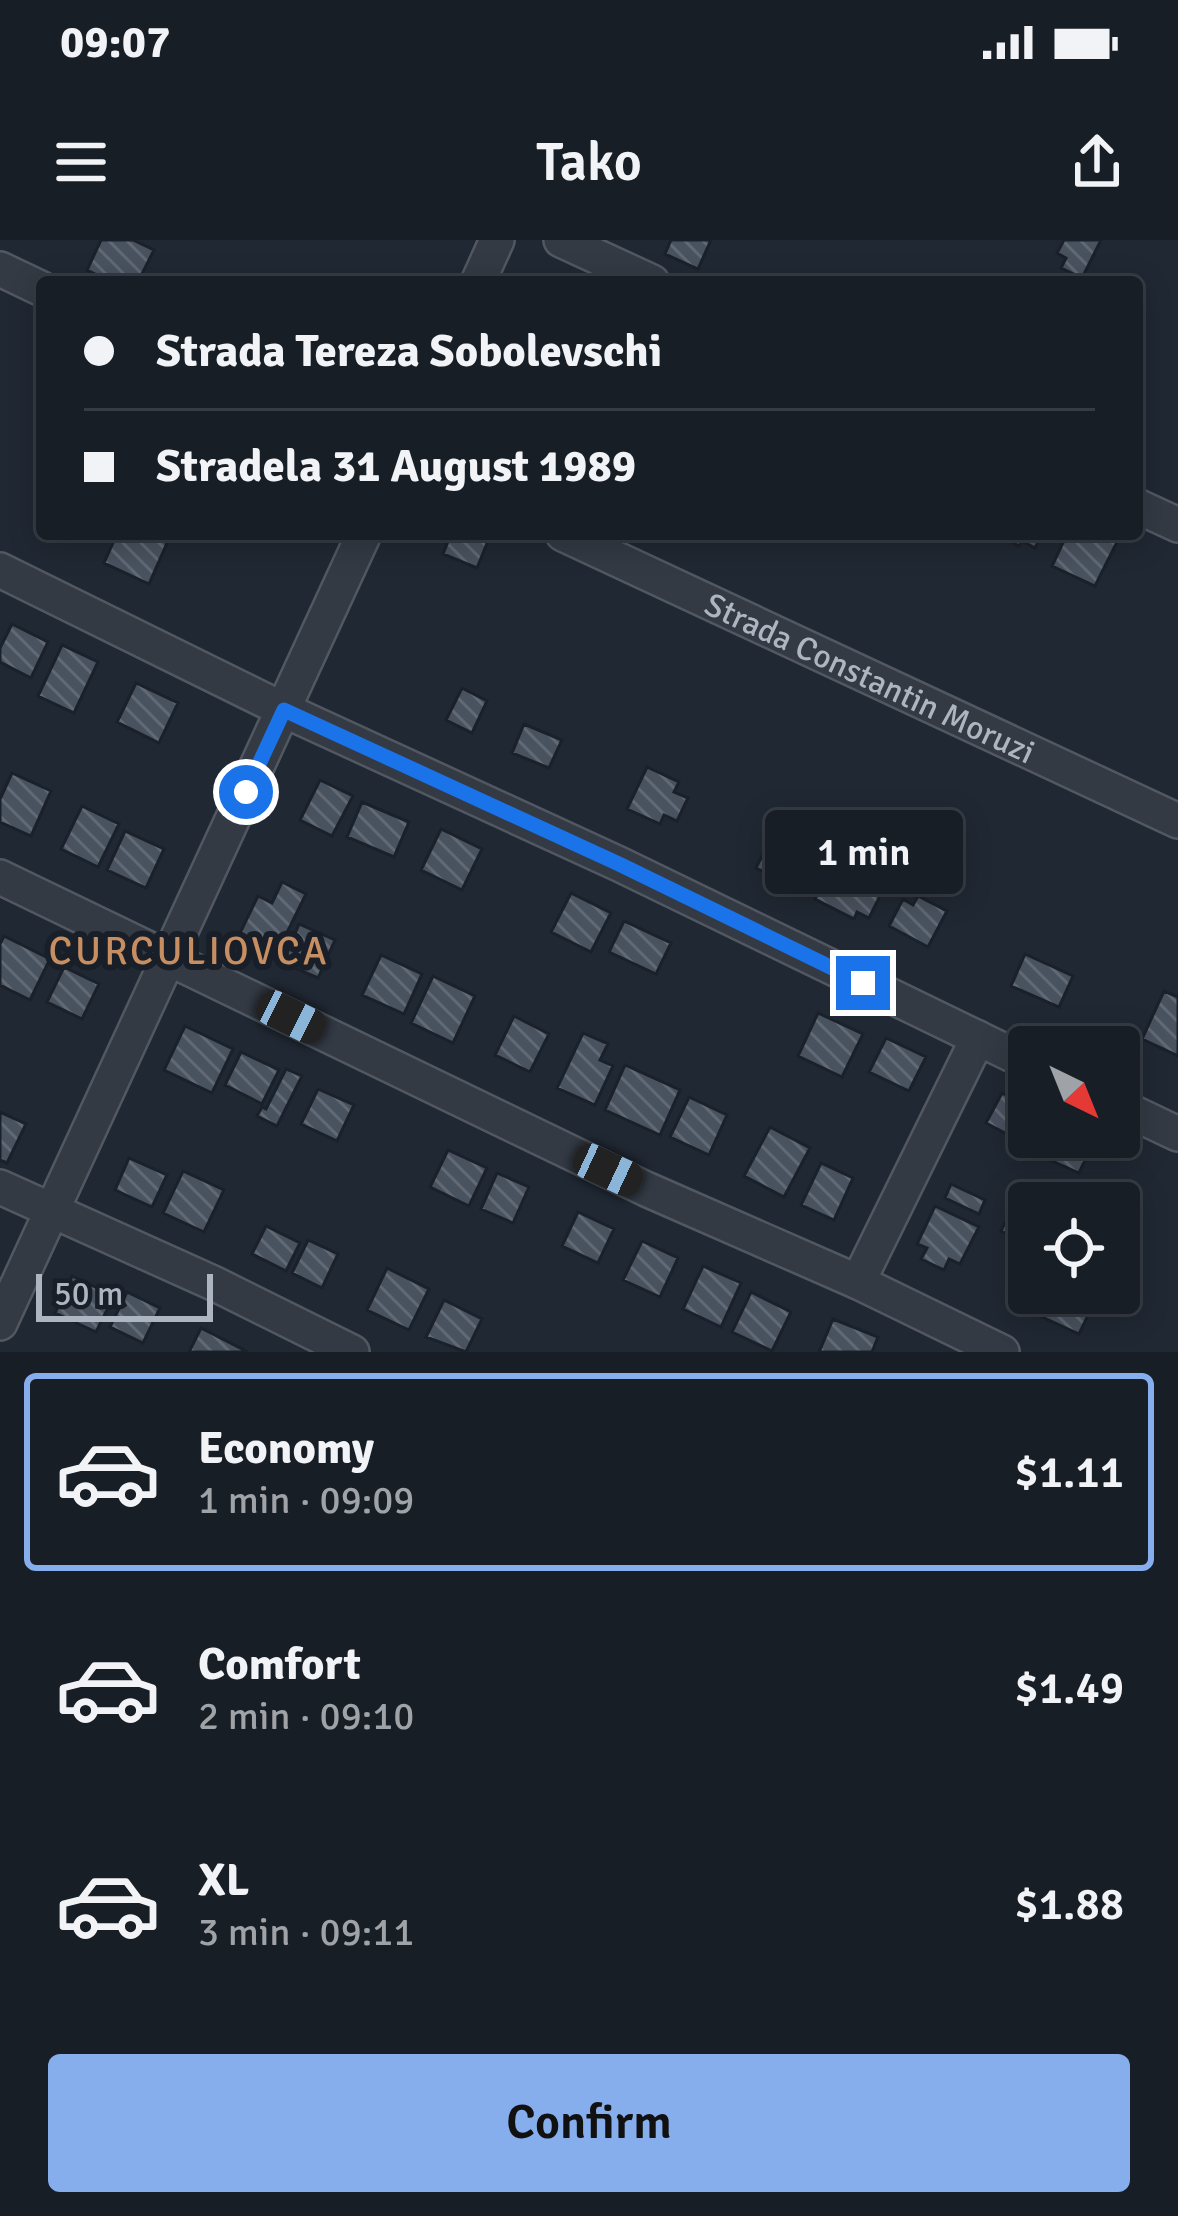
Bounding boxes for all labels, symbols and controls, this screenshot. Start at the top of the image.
text: 09:07 [60,15,170,70]
icon: menu [48,129,114,195]
text: Tako [536,129,642,196]
icon: share [1064,129,1130,195]
text: Strada Tereza Sobolevschi [156,324,662,379]
text: Stradela 31 August 1989 [156,439,636,494]
street label: Strada Constantin Moruzi [698,584,1041,773]
route start [219,765,273,819]
callout: 1 min [764,809,962,893]
text: 1 min [817,828,911,876]
district label: CURCULIOVCA [49,927,329,975]
route end [836,956,890,1010]
car [251,985,331,1049]
north arrow [1008,1026,1140,1158]
map controls [1008,1026,1140,1314]
car [568,1138,648,1202]
button: locate [1008,1182,1140,1314]
scale bar [36,1268,213,1321]
text: 50 m [54,1274,123,1315]
icon: car [54,1418,162,1526]
text: Economy [198,1421,374,1476]
text: $1.11 [1014,1445,1124,1500]
text: 1 min · 09:09 [198,1476,414,1524]
icon: car [54,1634,162,1742]
text: Comfort [198,1637,361,1692]
text: $1.49 [1014,1661,1124,1716]
text: 2 min · 09:10 [198,1692,414,1740]
icon: car [54,1850,162,1958]
text: XL [198,1853,249,1908]
text: $1.88 [1014,1877,1124,1932]
text: 3 min · 09:11 [198,1908,414,1956]
button: Confirm [48,2054,1130,2192]

